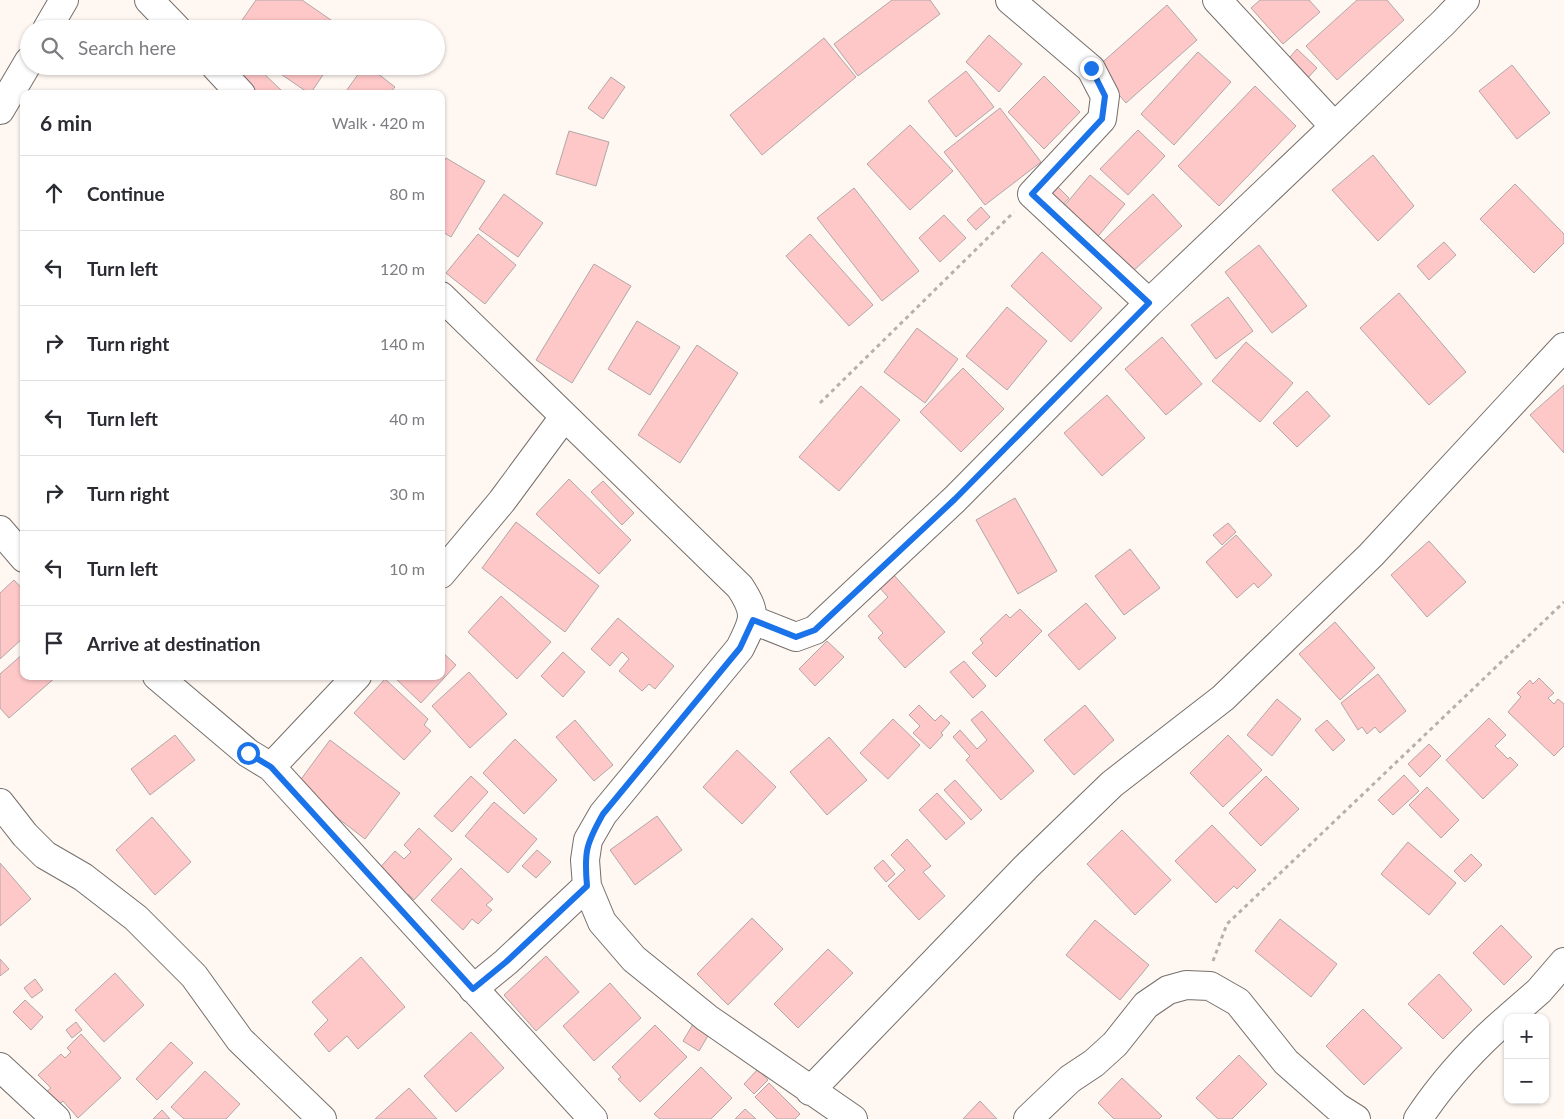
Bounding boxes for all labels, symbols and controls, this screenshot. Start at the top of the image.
search box [20,20,445,75]
icon: search [38,34,66,62]
text: Search here [78,36,176,59]
route end [1080,57,1103,80]
text: 6 min [40,110,92,135]
text: Walk · 420 m [332,113,425,132]
icon: ahead [40,179,68,207]
text: Continue [87,182,165,205]
text: 80 m [389,184,425,203]
icon: left [40,254,68,282]
text: Turn left [87,257,158,280]
text: 120 m [380,259,425,278]
icon: right [40,329,68,357]
text: Turn right [87,332,169,355]
text: 140 m [380,334,425,353]
icon: left [40,404,68,432]
text: Turn left [87,407,158,430]
text: 40 m [389,409,425,428]
icon: right [40,479,68,507]
text: Turn right [87,482,169,505]
text: 30 m [389,484,425,503]
icon: left [40,554,68,582]
text: Turn left [87,557,158,580]
text: 10 m [389,559,425,578]
icon: arrive [40,629,68,657]
text: Arrive at destination [87,632,260,655]
route start [237,742,260,765]
map controls [1504,1014,1549,1104]
button: + [1504,1014,1549,1059]
button: − [1504,1059,1549,1104]

